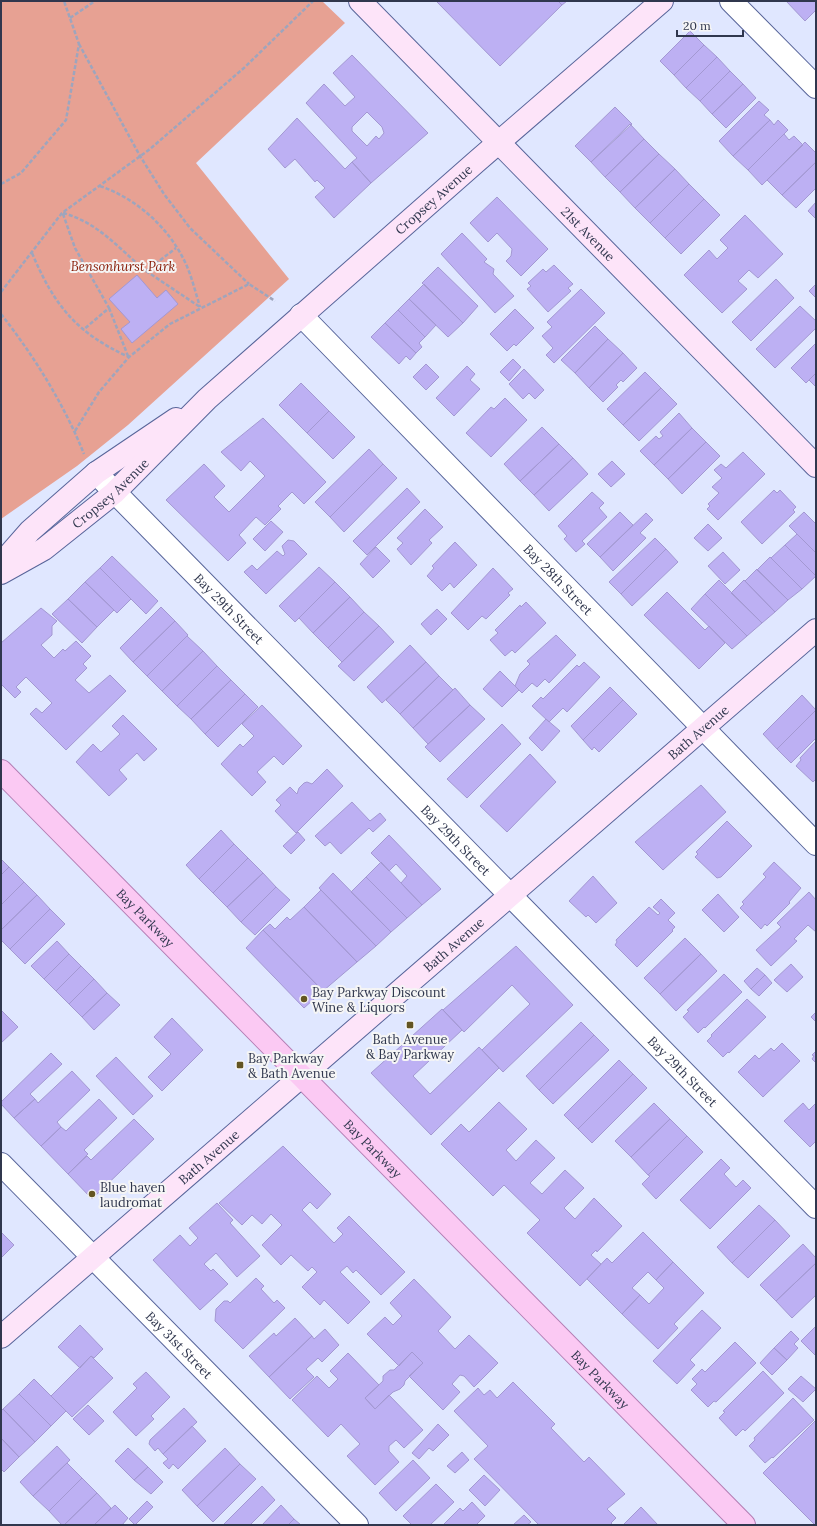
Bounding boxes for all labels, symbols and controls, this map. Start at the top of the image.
scale bar [677,12,743,38]
text: 20 m [683,18,711,33]
street label: Cropsey Avenue [392,161,476,238]
street label: 21st Avenue [557,203,619,265]
park label: Bensonhurst Park [71,258,176,275]
street label: Cropsey Avenue [69,455,153,532]
street label: Bay 28th Street [520,541,596,619]
street label: Bay 29th Street [190,570,267,648]
street label: Bath Avenue [665,702,732,764]
street label: Bay 29th Street [417,801,494,879]
street label: Bay Parkway [113,885,178,951]
street label: Bath Avenue [420,914,488,976]
place label: Bay Parkway Discount Wine & Liquors [312,984,446,1016]
marker: Bay Parkway Discount Wine & Liquors [299,994,309,1004]
marker: Bath Avenue & Bay Parkway [405,1020,415,1030]
place label: Bath Avenue & Bay Parkway [366,1031,454,1063]
street label: Bay 29th Street [644,1033,721,1111]
place label: Bay Parkway & Bath Avenue [248,1050,336,1082]
marker: Bay Parkway & Bath Avenue [235,1060,245,1070]
street label: Bay Parkway [340,1116,405,1182]
street label: Bath Avenue [175,1126,243,1188]
place label: Blue haven laudromat [100,1179,166,1211]
marker: Blue haven laudromat [87,1189,97,1199]
street label: Bay 31st Street [142,1308,216,1383]
street label: Bay Parkway [567,1347,633,1413]

